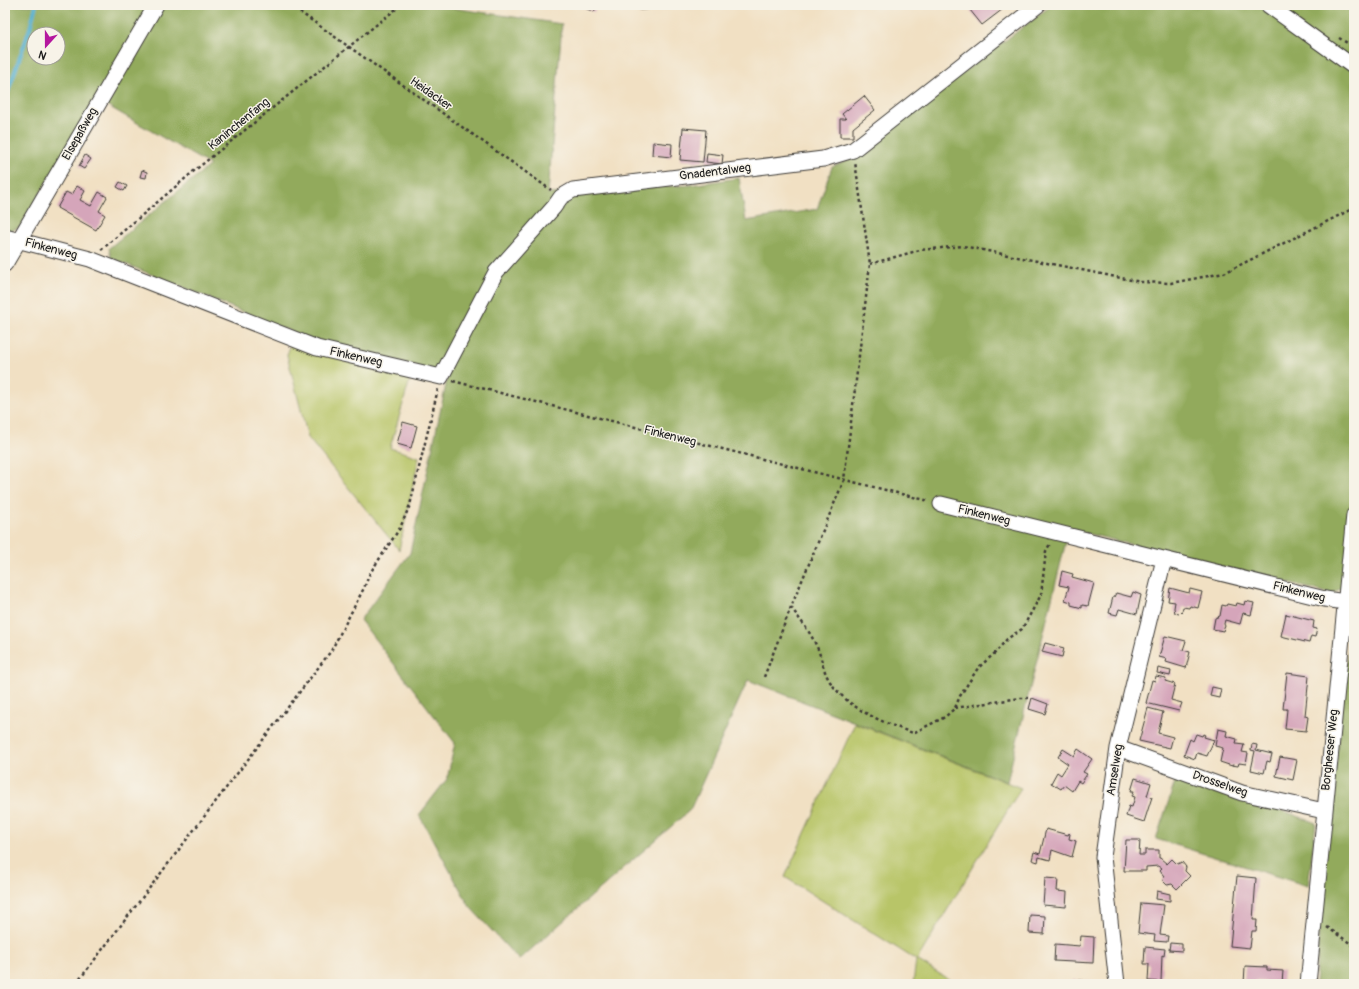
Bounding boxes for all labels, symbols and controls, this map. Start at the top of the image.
north arrow [26,26,66,66]
text: N [36,47,48,62]
street label: Heidacker [407,74,456,114]
street label: Kaninchenfang [205,95,273,153]
street label: Elsepaßweg [59,105,101,163]
street label: Gnadentalweg [678,160,752,184]
street label: Finkenweg [23,235,79,263]
street label: Finkenweg [328,344,384,370]
street label: Finkenweg [642,422,698,450]
street label: Finkenweg [956,501,1012,529]
street label: Finkenweg [1271,578,1327,606]
street label: Borgheeser Weg [1318,709,1342,791]
street label: Amselweg [1104,743,1126,797]
street label: Drosselweg [1190,768,1250,800]

